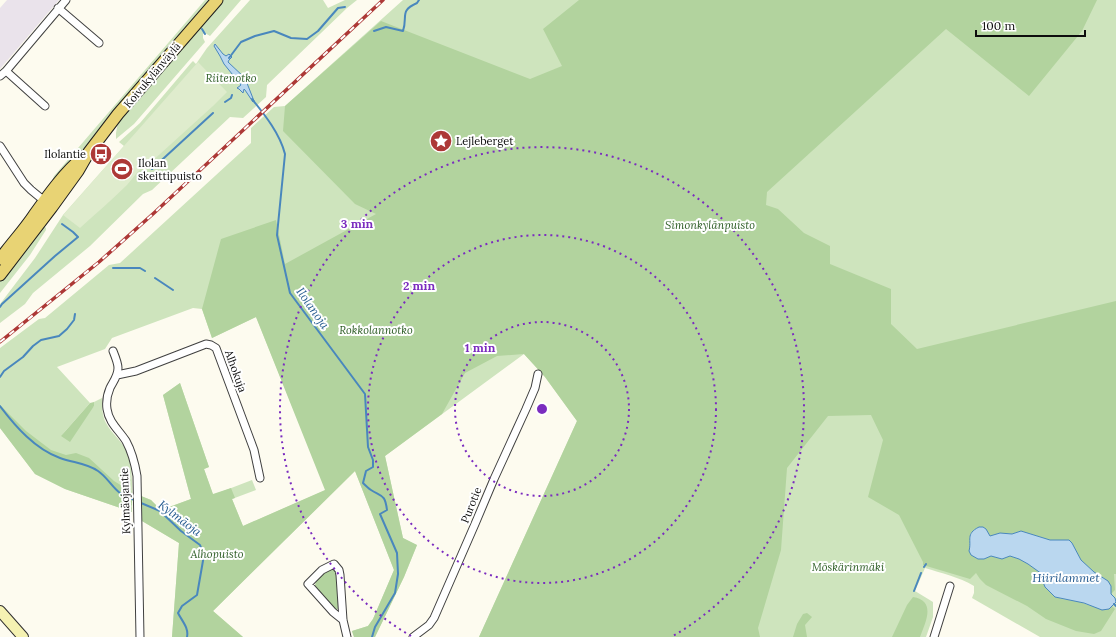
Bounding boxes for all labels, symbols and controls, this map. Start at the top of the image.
scale bar [976,12,1085,38]
text: 100 m [982,18,1015,33]
street label: Koivukylänväylä [121,39,184,111]
park label: Riitenotko [205,71,257,85]
place icon: Lejleberget [428,128,454,154]
place label: Lejleberget [456,134,514,148]
bus stop icon: Ilolantie [88,141,114,167]
place label: Ilolantie [44,147,86,161]
sports icon: Ilolan skeittipuisto [109,156,135,182]
place label: Ilolan skeittipuisto [138,156,202,183]
text: 3 min [341,216,374,231]
park label: Simonkylänpuisto [665,218,755,232]
text: 2 min [403,278,435,293]
water label: Ilolanoja [293,284,333,332]
park label: Rokkolannotko [339,323,413,337]
text: 1 min [465,340,496,355]
street label: Alhokuja [222,347,250,394]
centre of rings [535,402,549,416]
street label: Kylmäojantie [117,468,133,534]
street label: Purotie [457,485,485,525]
water label: Kylmäoja [155,497,205,539]
park label: Alhopuisto [190,547,244,561]
park label: Möskärinmäki [812,560,885,574]
water label: Hiirilammet [1032,570,1100,585]

